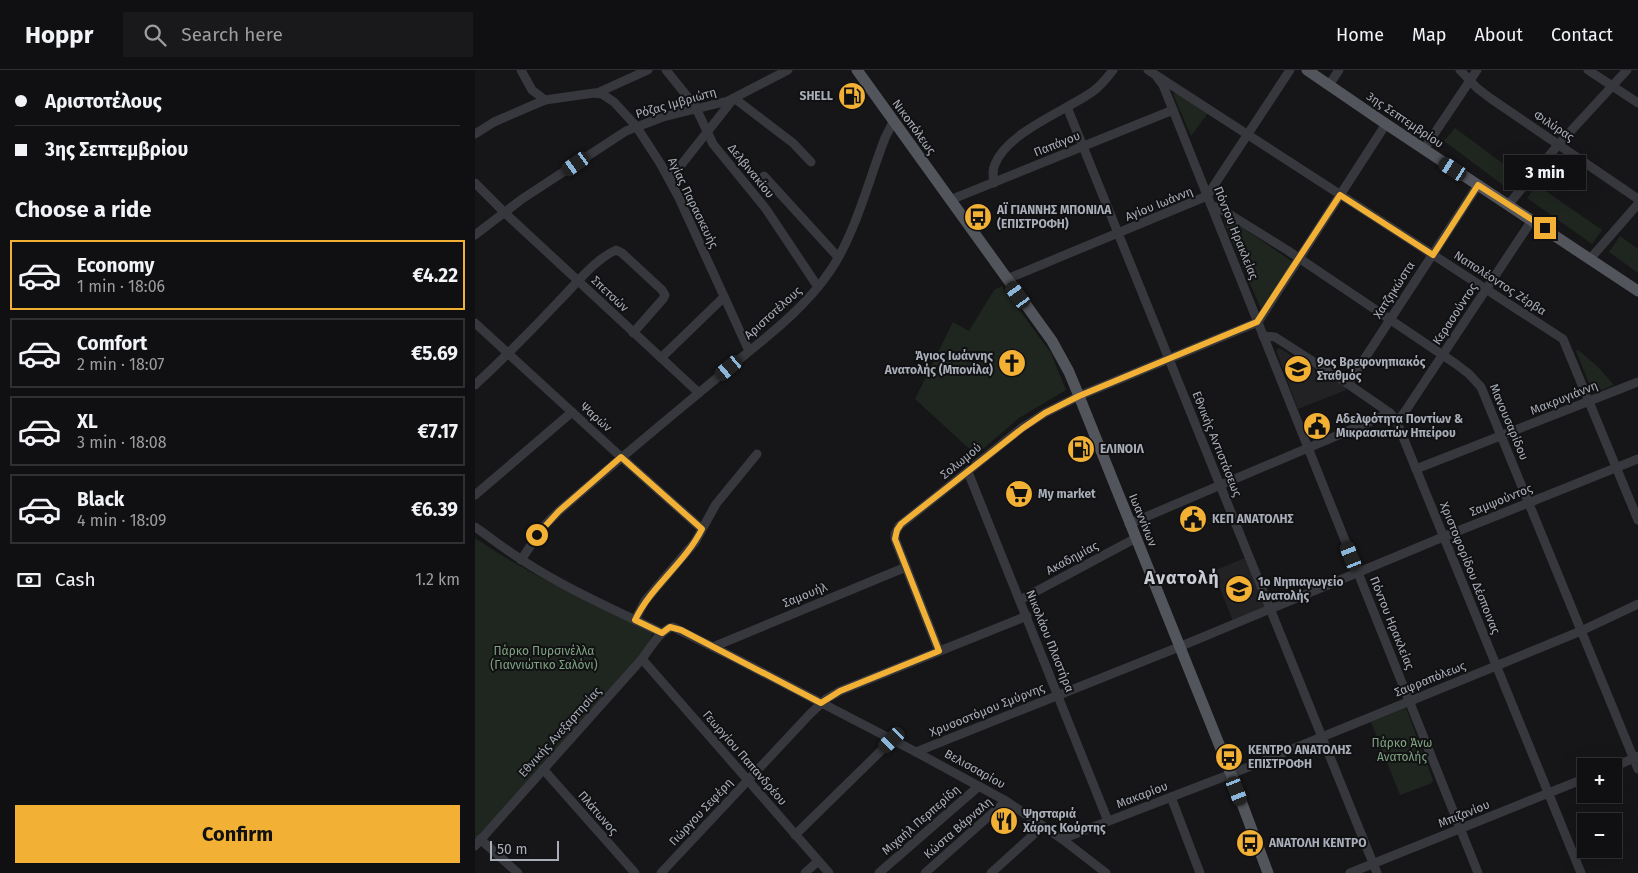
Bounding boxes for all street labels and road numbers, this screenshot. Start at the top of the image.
street label: Ρόζας Ιμβριώτη [634,85,718,121]
street label: 3ης Σεπτεμβρίου [1364,89,1446,151]
street label: Νικοπόλεως [889,97,939,158]
street label: Φιλύρας [1531,108,1577,144]
street label: Παπάγου [1032,128,1082,160]
street label: Δελβινακίου [725,141,777,201]
street label: Αγίας Παρασκευής [665,155,721,251]
street label: Αγίου Ιωάννη [1123,184,1195,224]
street label: Πόντου Ηρακλείας [1211,184,1261,282]
street label: Ναπολέοντος Ζέρβα [1451,248,1549,318]
street label: Χατζηκώστα [1370,259,1418,321]
street label: Σπετσών [588,273,632,315]
street label: Κερασούντος [1430,280,1480,348]
street label: Αριστοτέλους [741,283,805,342]
street label: Μακρυγιάννη [1528,378,1600,418]
street label: Μανουσαρίδου [1487,382,1531,462]
street label: Εθνικής Αντιστάσεως [1189,389,1245,499]
street label: Ψαρών [577,399,615,435]
street label: Σολωμού [938,440,984,482]
street label: Σαμψούντος [1468,481,1535,519]
street label: Ιωαννίνων [1126,492,1160,549]
street label: Χριστοφορίδου Δέσποινας [1437,500,1503,636]
street label: Ακαδημίας [1044,538,1101,578]
street label: Πόντου Ηρακλείας [1367,574,1417,672]
street label: Σαμουήλ [781,579,830,610]
street label: Νικολάου Πλαστήρα [1023,588,1077,694]
street label: Σαφραπόλεως [1392,658,1468,700]
street label: Χρυσοστόμου Σμύρνης [927,680,1047,740]
street label: Εθνικής Ανεξαρτησίας [516,684,604,780]
street label: Γεωργίου Παπανδρέου [700,708,790,808]
street label: Βελισσαρίου [942,747,1008,792]
street label: Γιώργου Σεφέρη [666,775,736,849]
street label: Μακαρίου [1114,779,1170,811]
street label: Μιχαήλ Περπερίδη [879,782,963,858]
street label: Πλάτωνος [575,788,621,838]
street label: Κώστα Βάρναλη [921,795,995,861]
street label: Μπιζανίου [1436,797,1492,831]

